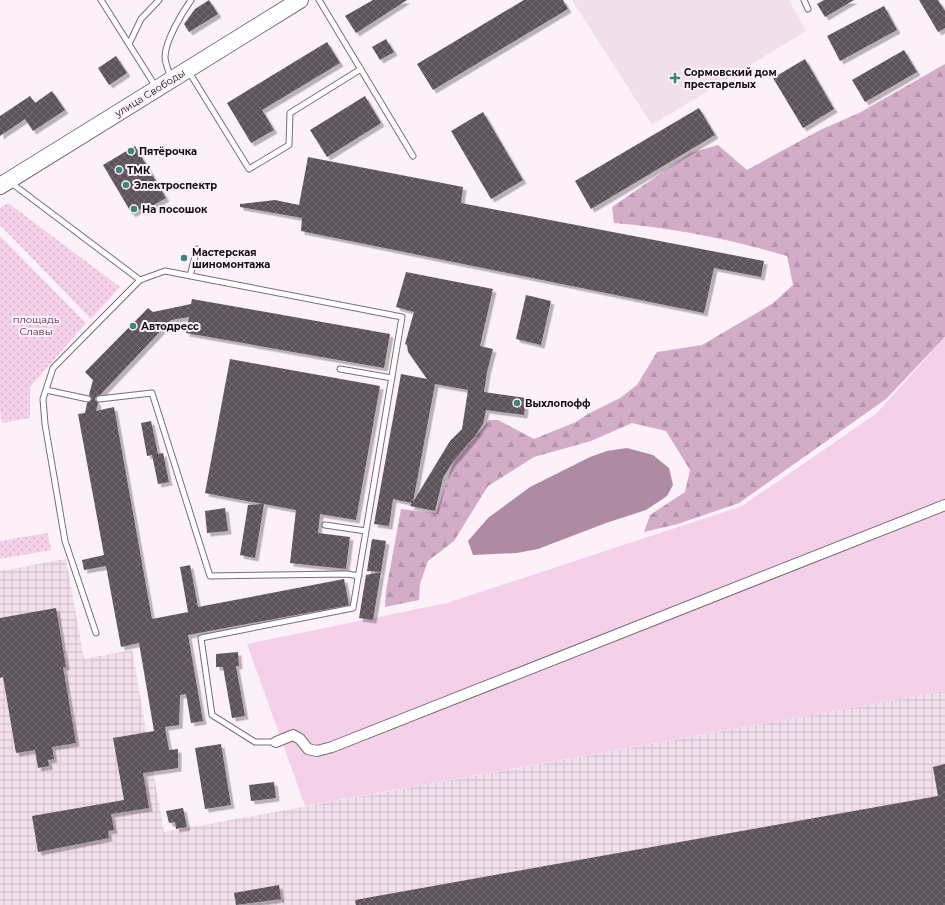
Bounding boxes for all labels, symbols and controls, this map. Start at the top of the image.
street label: улица Свободы [111,66,188,120]
place label: Сормовский дом престарелых [684,66,777,91]
marker: Сормовский дом престарелых [669,72,681,84]
place label: Пятёрочка [139,145,197,158]
marker: Пятёрочка [126,146,136,156]
place label: ТМК [127,164,151,177]
marker: ТМК [114,165,124,175]
place label: Электроспектр [134,179,217,192]
marker: Электроспектр [121,180,131,190]
place label: На посошок [142,203,208,216]
marker: На посошок [129,204,139,214]
place label: Мастерская шиномонтажа [192,246,270,271]
marker: Мастерская шиномонтажа [179,253,189,263]
park label: площадь Славы [13,313,60,338]
place label: Автодресс [141,320,199,333]
marker: Автодресс [128,321,138,331]
place label: Выхлопофф [525,397,591,410]
marker: Выхлопофф [512,398,522,408]

